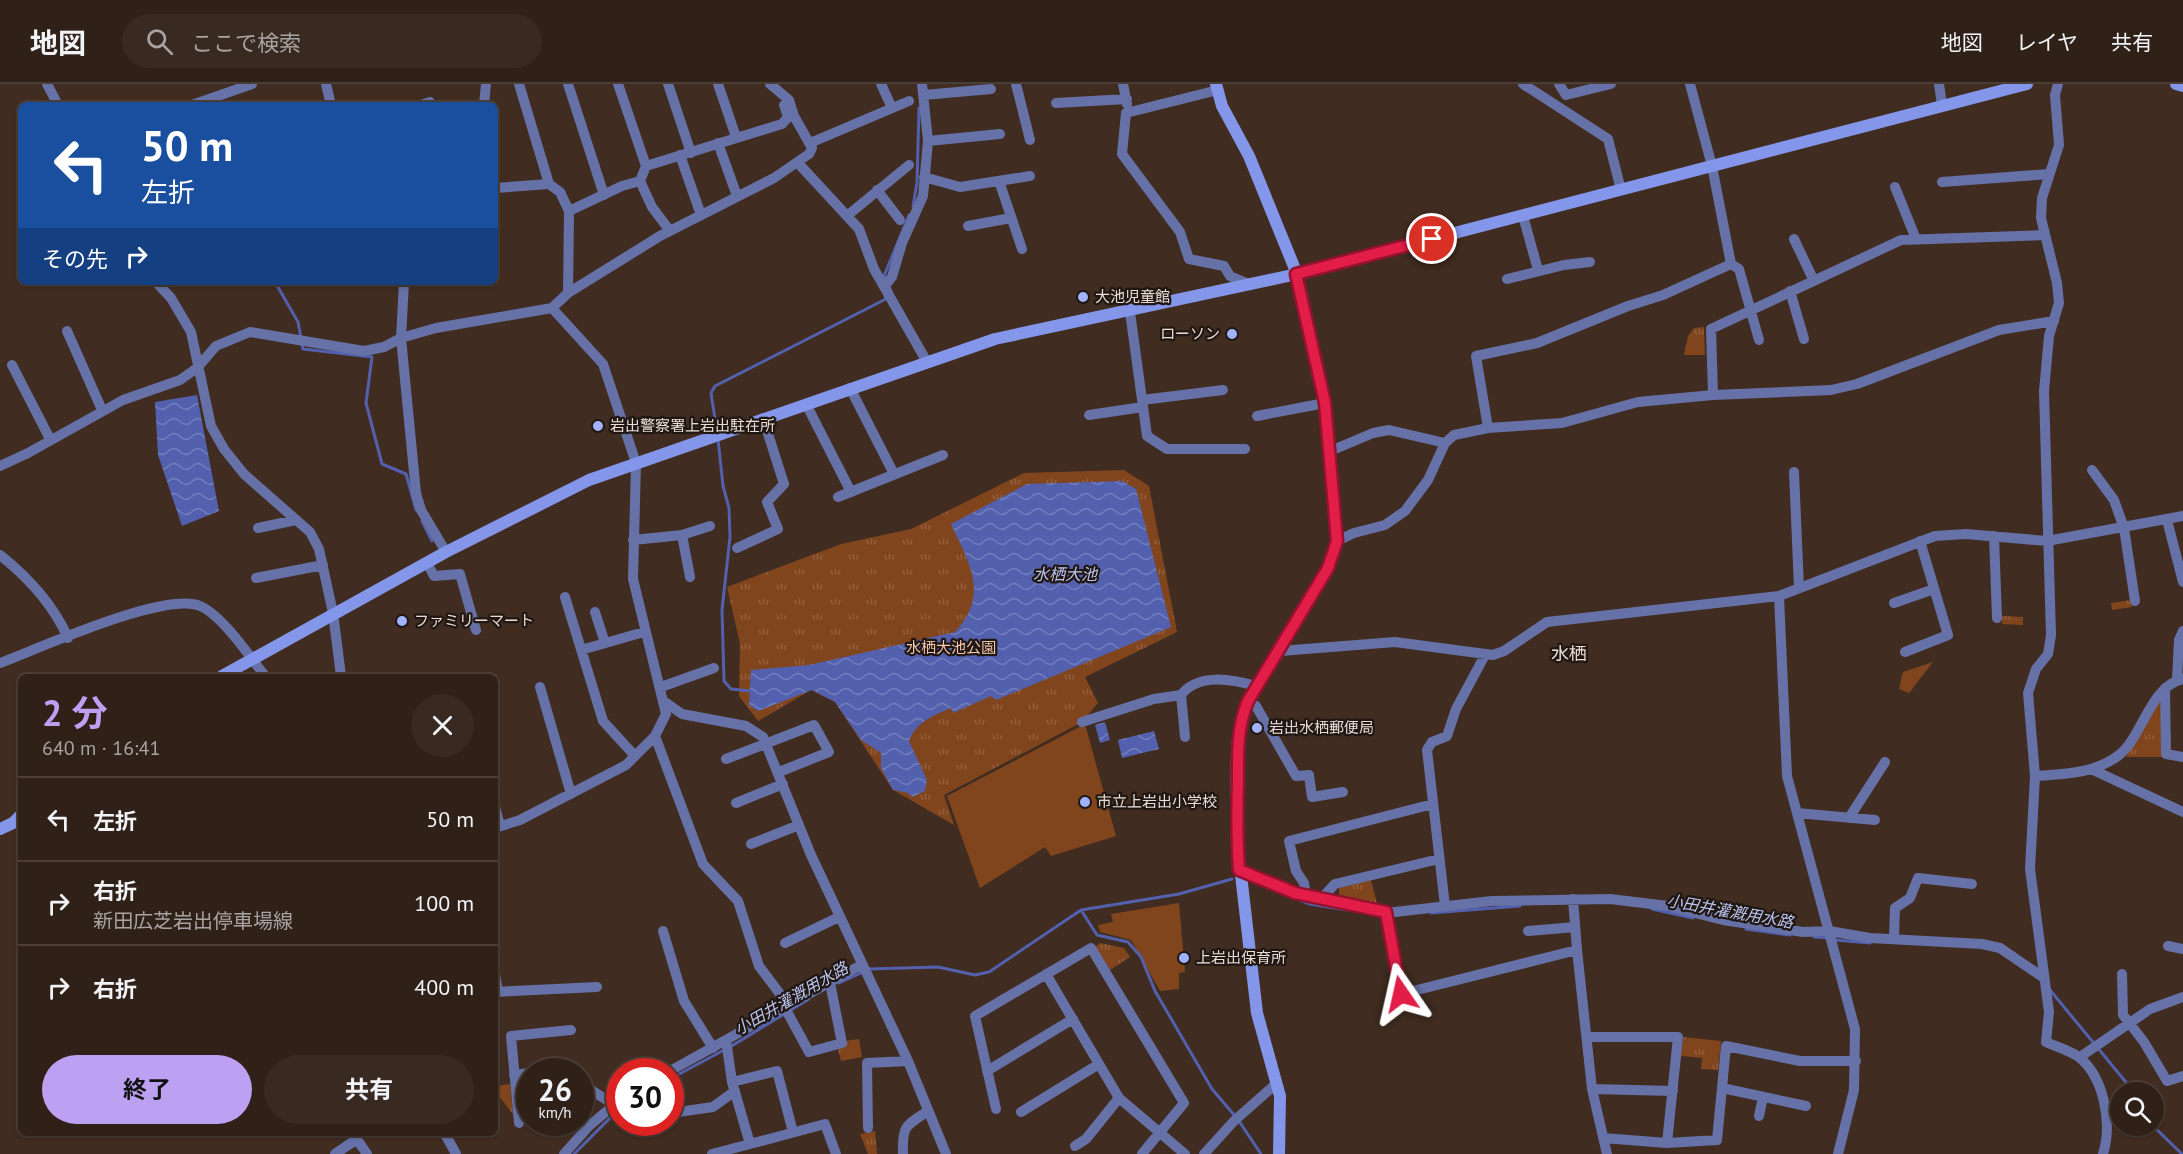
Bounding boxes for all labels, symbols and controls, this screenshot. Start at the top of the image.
search box [122,14,542,68]
text: 地図 [30,24,86,61]
icon: search [143,25,176,58]
text: ここで検索 [191,29,301,57]
text: 地図 [1941,29,1983,56]
text: レイヤ [2016,29,2078,56]
text: 共有 [2111,29,2153,56]
text: 50 m [141,118,233,173]
icon: left [42,126,120,204]
text: 左折 [141,175,195,209]
pin [1406,213,1457,264]
icon: arrive [1415,222,1448,255]
icon: right [120,240,153,273]
text: その先 [42,245,108,273]
place label: 大池児童館 [1095,287,1170,306]
marker: 大池児童館 [1076,290,1090,304]
place label: ローソン [1160,324,1220,343]
marker: ローソン [1225,327,1239,341]
place label: 岩出警察署上岩出駐在所 [610,416,775,435]
marker: 岩出警察署上岩出駐在所 [591,419,605,433]
water label: 水栖大池 [1033,564,1099,584]
place label: ファミリーマート [414,611,534,630]
marker: ファミリーマート [395,614,409,628]
park label: 水栖大池公園 [906,638,996,657]
district label: 水栖 [1551,642,1587,665]
text: 2 分 [42,689,108,736]
button: close [411,694,474,757]
place label: 岩出水栖郵便局 [1269,718,1374,737]
marker: 岩出水栖郵便局 [1250,721,1264,735]
text: 640 m · 16:41 [42,735,160,761]
place label: 市立上岩出小学校 [1097,792,1217,811]
marker: 市立上岩出小学校 [1078,795,1092,809]
icon: left [42,803,75,836]
text: 50 m [426,805,474,833]
text: 左折 [93,807,137,835]
text: 右折 [93,877,137,905]
icon: right [42,887,75,920]
text: 100 m [414,889,474,917]
water label: 小田井灌漑用水路 [1665,890,1797,932]
text: 新田広芝岩出停車場線 [93,908,293,934]
place label: 上岩出保育所 [1196,948,1286,967]
marker: 上岩出保育所 [1177,951,1191,965]
water label: 小田井灌漑用水路 [731,956,853,1039]
position arrow [1369,962,1433,1026]
icon: right [42,971,75,1004]
text: 400 m [414,973,474,1001]
text: 右折 [93,975,137,1003]
button: 終了 [42,1055,252,1124]
button: 共有 [264,1055,474,1124]
speed limit sign: 30 [606,1058,684,1136]
text: 26 [538,1070,572,1109]
map controls [2110,1082,2164,1136]
button: search [2110,1082,2164,1136]
text: km/h [539,1103,571,1122]

